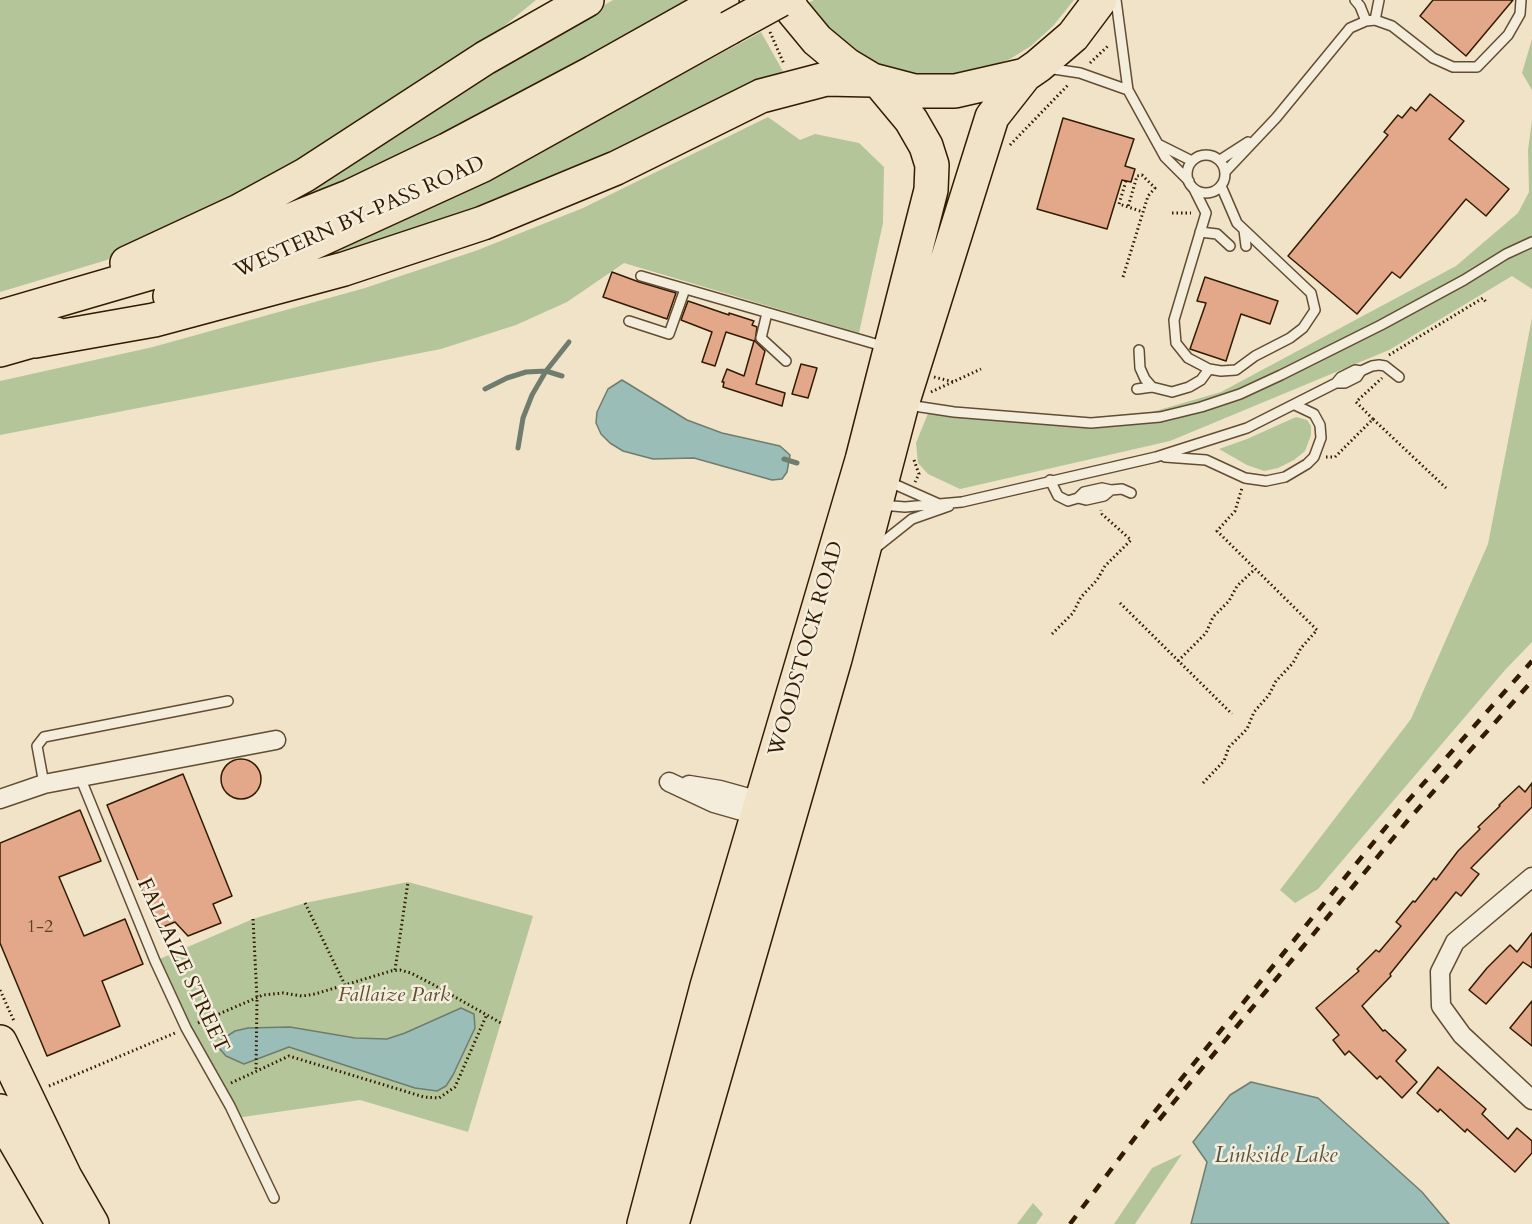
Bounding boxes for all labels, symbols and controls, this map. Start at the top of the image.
street label: WESTERN BY-PASS ROAD [231,151,489,285]
street label: WOODSTOCK ROAD [764,539,850,759]
street label: FALLAIZE STREET [130,875,234,1057]
house number: 1-2 [27,917,53,939]
park label: Fallaize Park [338,983,450,1009]
water label: Linkside Lake [1214,1144,1338,1170]

